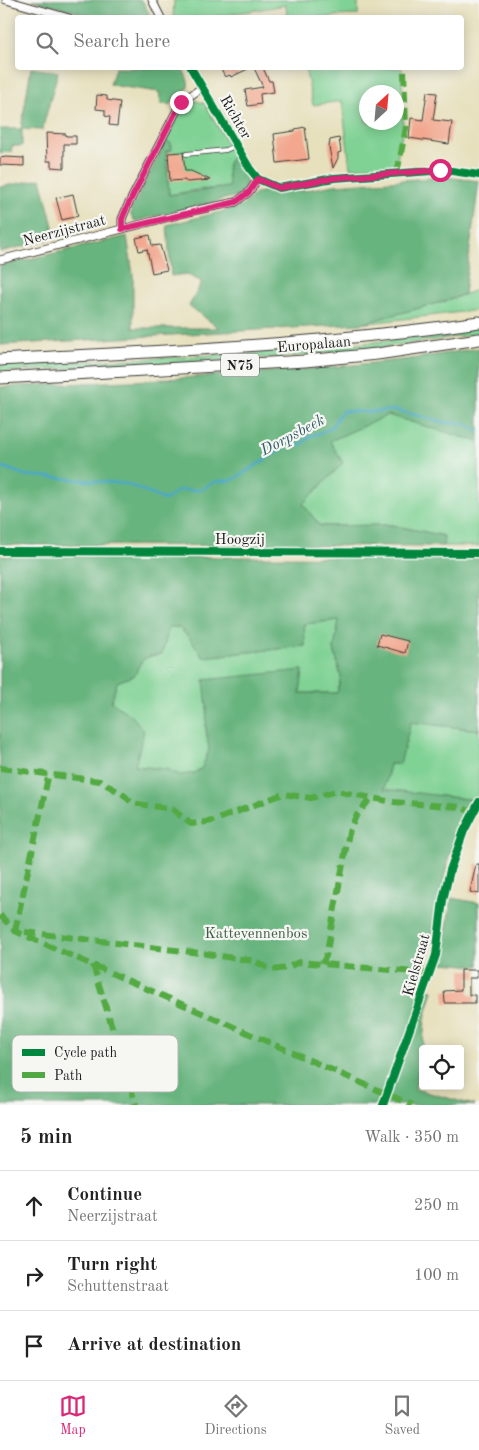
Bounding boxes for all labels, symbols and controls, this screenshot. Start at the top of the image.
search box [15,15,464,70]
icon: search [33,29,61,57]
text: Search here [73,33,170,52]
north arrow [359,85,404,130]
route end [170,91,193,114]
street label: Richter [216,93,253,142]
route start [429,159,452,182]
street label: Neerzijstraat [21,213,107,250]
street label: Europalaan [277,335,352,356]
road number: N75 [221,354,259,376]
water label: Dorpsbeek [257,412,328,460]
street label: Hoogzij [215,533,265,548]
park label: Kattevennenbos [204,927,308,942]
street label: Kielstraat [401,932,434,998]
legend [12,1035,178,1092]
map controls [419,1045,464,1090]
button: locate [419,1045,464,1090]
text: Cycle path [54,1046,117,1060]
text: Path [54,1069,83,1083]
text: 5 min [20,1127,73,1148]
text: Walk · 350 m [364,1130,459,1146]
text: Continue [67,1186,142,1205]
icon: ahead [20,1192,48,1220]
text: 250 m [414,1198,459,1214]
text: Neerzijstraat [67,1209,158,1225]
text: Turn right [67,1256,157,1275]
icon: right [20,1262,48,1290]
text: 100 m [414,1268,459,1284]
text: Schuttenstraat [67,1279,169,1295]
icon: arrive [20,1332,48,1360]
text: Arrive at destination [67,1336,241,1355]
tab: Map [59,1392,87,1439]
tab: Directions [205,1392,267,1439]
tab: Saved [384,1392,420,1439]

